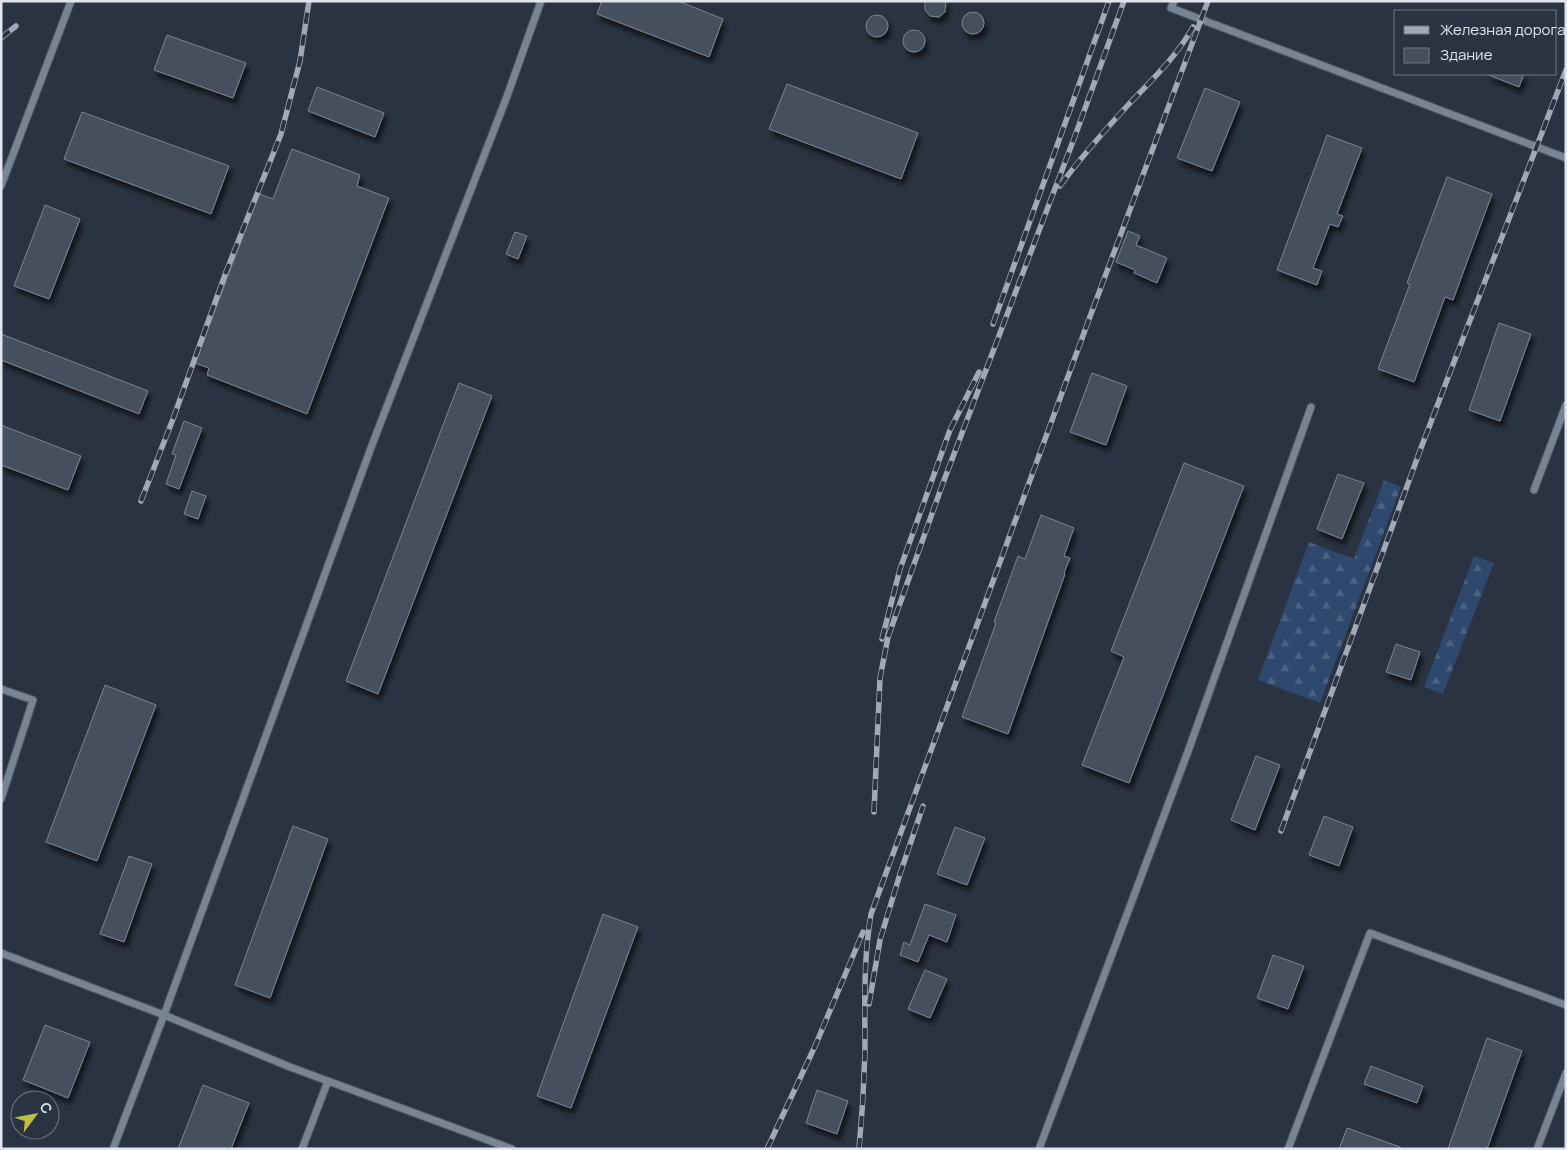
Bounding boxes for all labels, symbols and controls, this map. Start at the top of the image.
legend [1394,10,1557,75]
text: Железная дорога [1440,19,1565,40]
text: Здание [1440,44,1493,65]
north arrow [10,1090,60,1140]
text: С [36,1098,57,1117]

